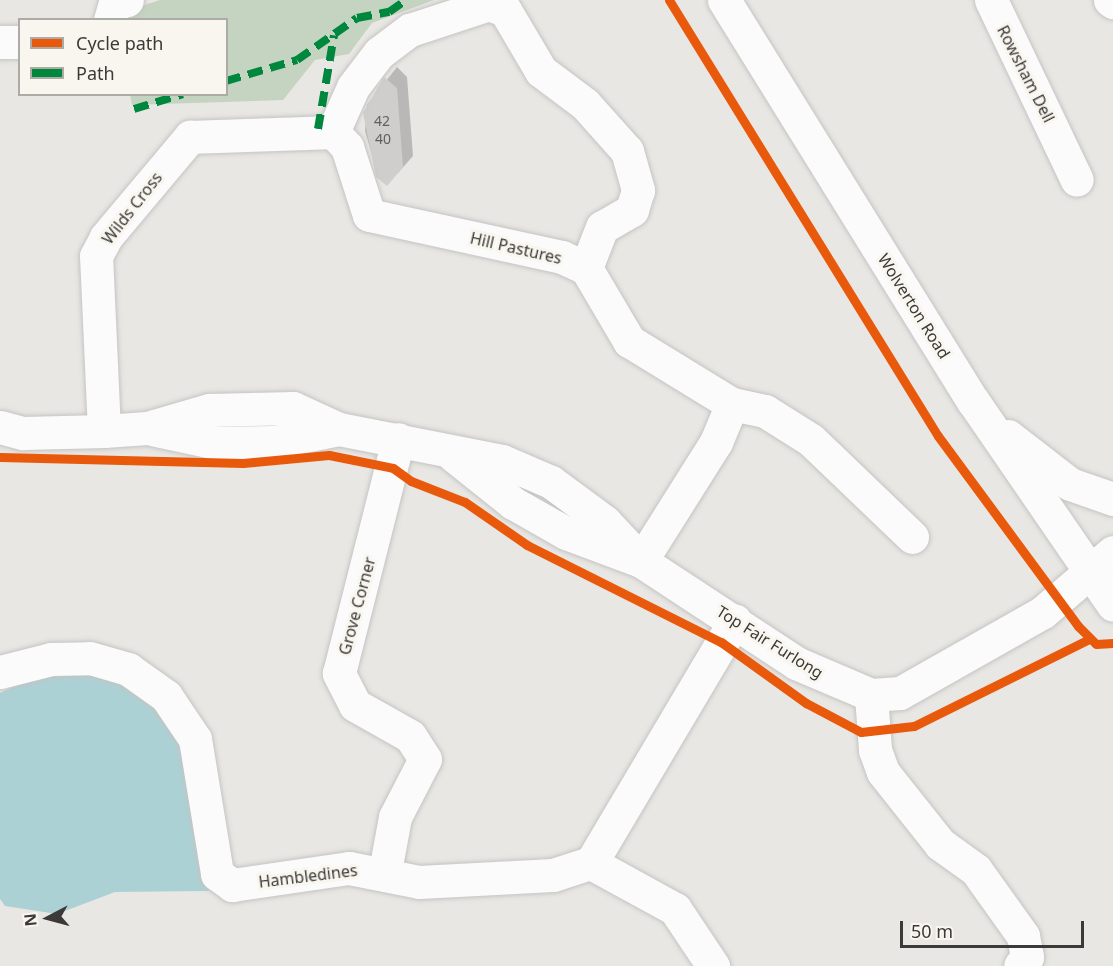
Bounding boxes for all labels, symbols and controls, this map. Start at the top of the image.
legend [18,18,228,96]
street label: Rowsham Dell [993,22,1059,126]
text: Cycle path [76,31,163,55]
text: Path [76,61,115,85]
house number: 42 [374,113,390,129]
house number: 40 [375,131,391,147]
street label: Wilds Cross [98,168,166,248]
street label: Hill Pastures [468,228,564,268]
street label: Wolverton Road [874,250,954,362]
street label: Grove Corner [335,555,379,657]
street label: Top Fair Furlong [713,602,827,682]
street label: Hambledines [258,860,358,892]
north arrow [18,888,78,948]
scale bar [903,909,1088,947]
text: N [18,912,42,928]
text: 50 m [911,919,953,943]

